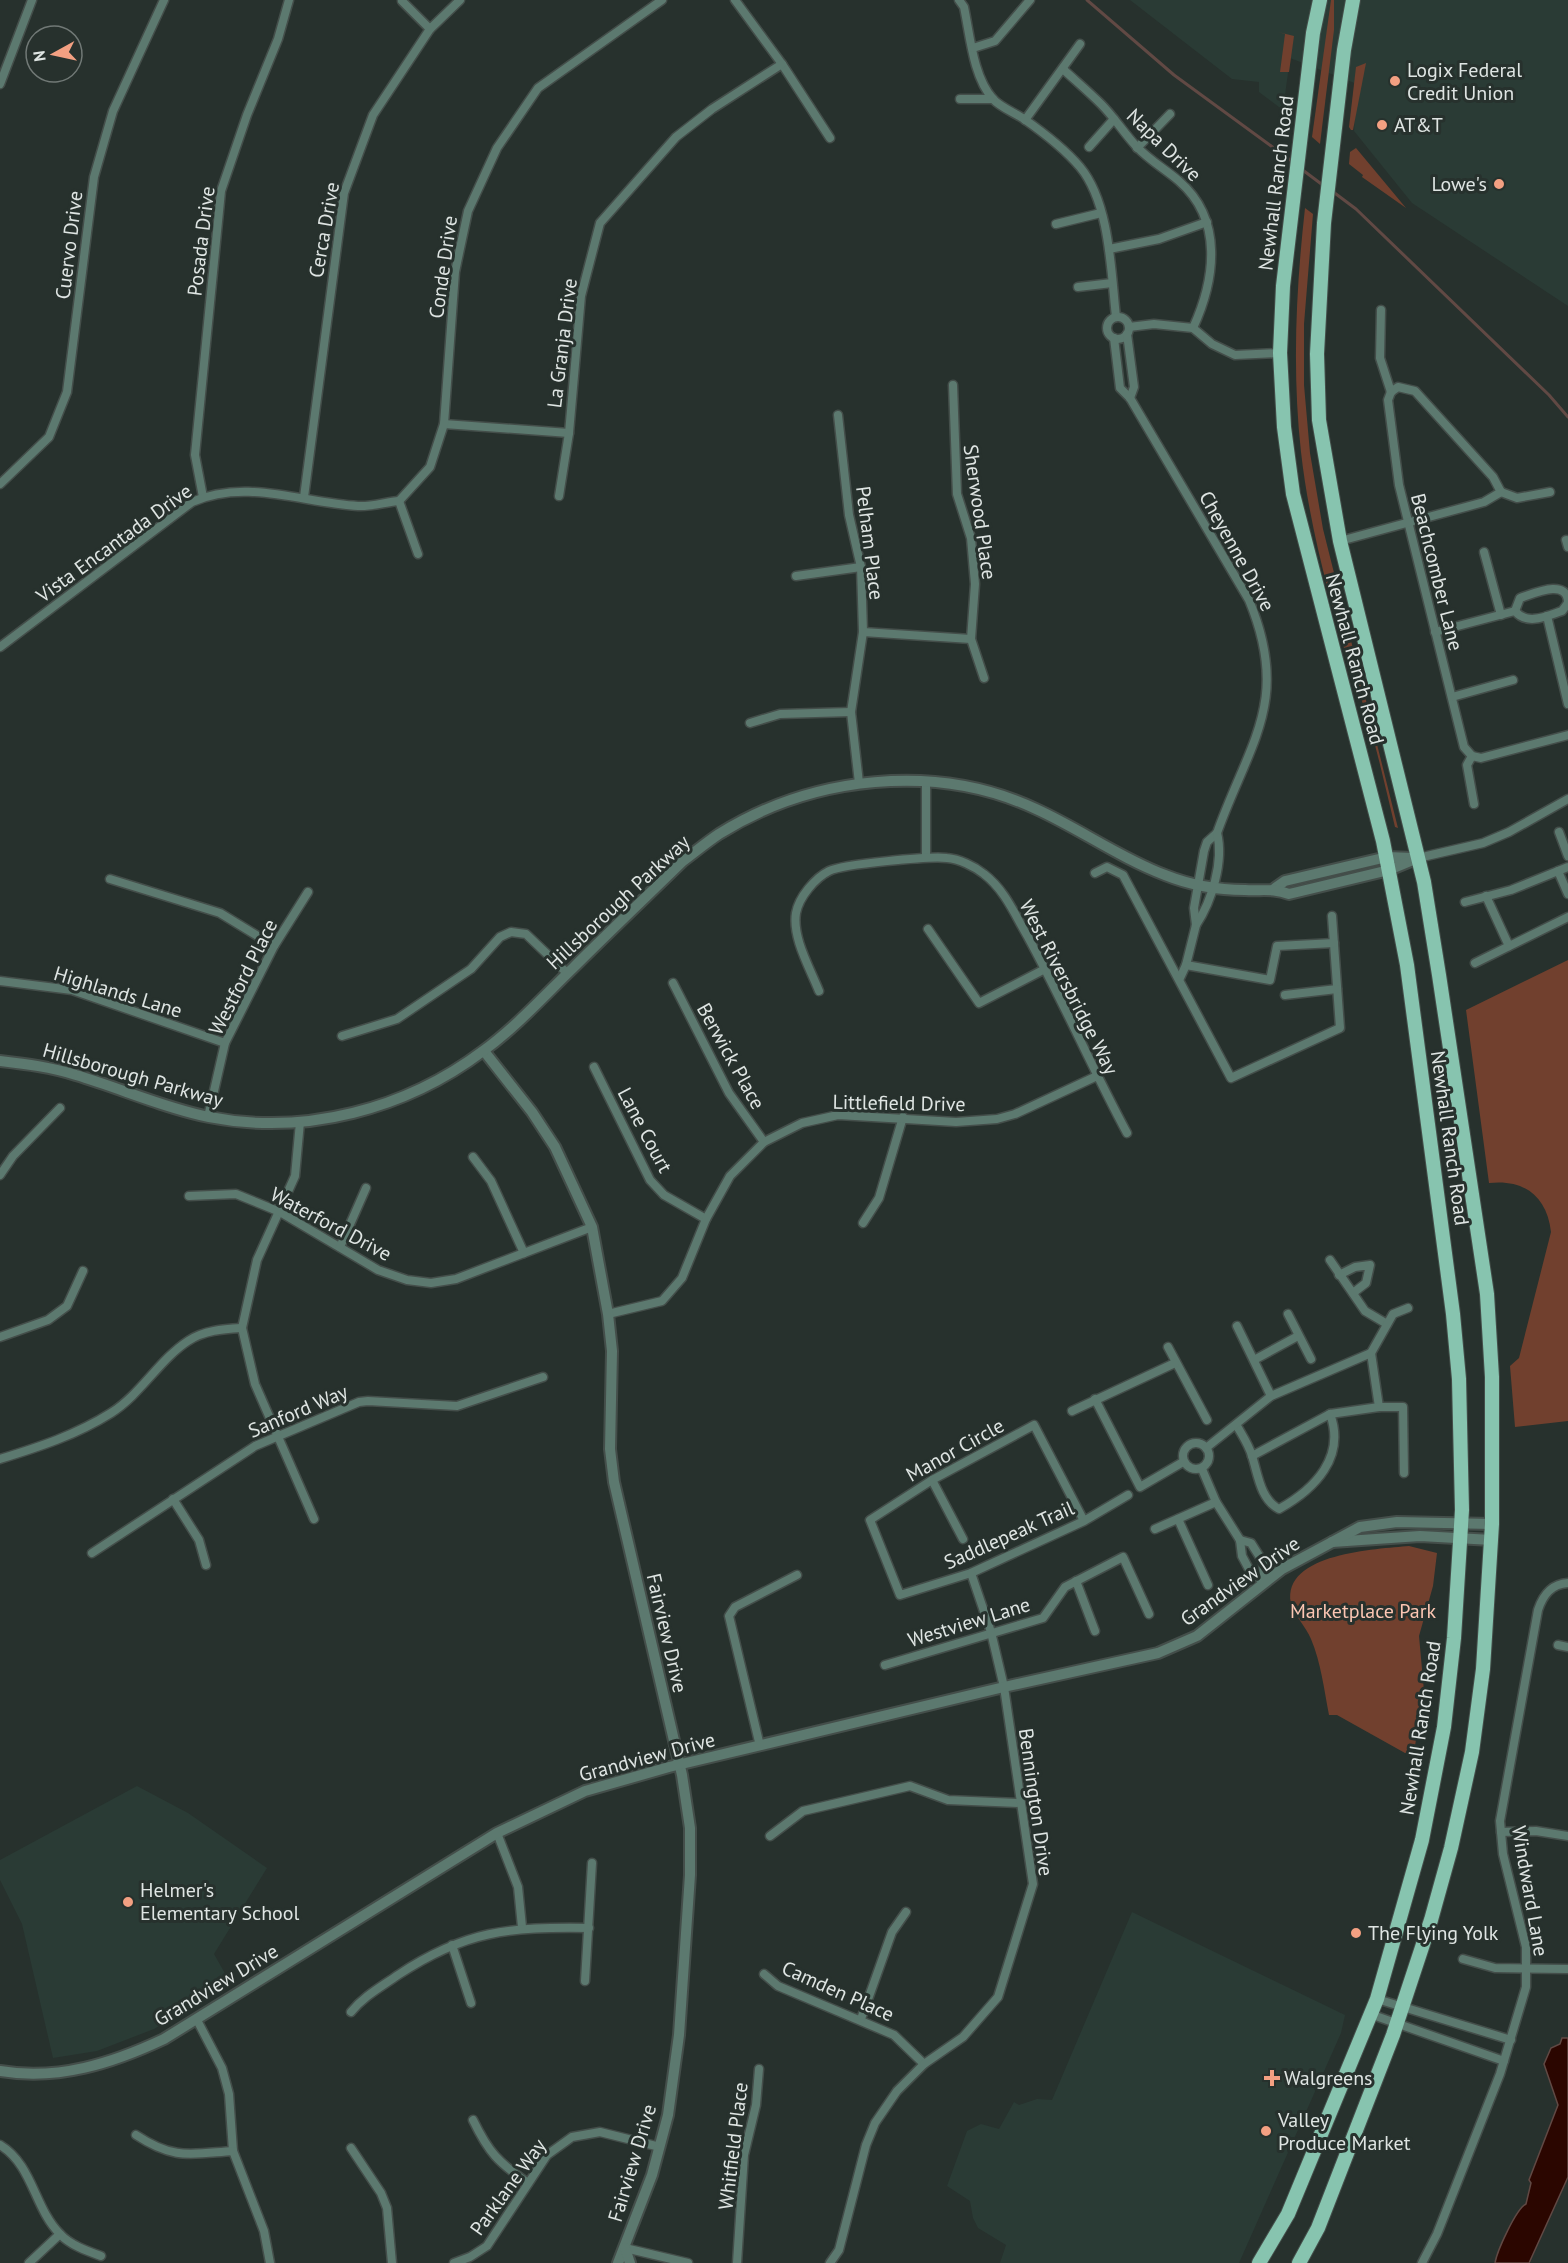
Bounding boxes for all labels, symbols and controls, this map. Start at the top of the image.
north arrow [24,24,84,84]
text: N [29,49,50,63]
place label: Logix Federal Credit Union [1407,57,1522,106]
marker: Logix Federal Credit Union [1388,74,1402,88]
street label: Newhall Ranch Road [1252,94,1300,272]
street label: Napa Drive [1121,103,1207,187]
place label: AT&T [1394,112,1443,138]
marker: AT&T [1375,118,1389,132]
place label: Lowe's [1431,171,1487,197]
marker: Lowe's [1492,177,1506,191]
street label: Cerca Drive [303,180,345,280]
street label: Posada Drive [181,185,221,297]
street label: Cuervo Drive [49,189,89,301]
street label: Conde Drive [423,214,463,320]
street label: La Granja Drive [541,277,583,409]
street label: Sherwood Place [958,443,1002,581]
street label: Vista Encantada Drive [30,478,197,609]
street label: Pelham Place [850,485,890,601]
street label: Cheyenne Drive [1193,486,1281,616]
street label: Beachcomber Lane [1405,491,1469,653]
street label: Newhall Ranch Road [1320,571,1390,747]
street label: Hillsborough Parkway [541,828,696,975]
street label: West Riversbridge Way [1014,895,1125,1080]
street label: Westford Place [203,915,283,1039]
street label: Highlands Lane [51,960,185,1024]
street label: Berwick Place [691,998,771,1114]
street label: Hillsborough Parkway [40,1037,227,1113]
street label: Newhall Ranch Road [1425,1049,1475,1227]
street label: Lane Court [612,1083,678,1177]
street label: Littlefield Drive [832,1089,966,1117]
street label: Waterford Drive [266,1181,396,1267]
street label: Sanford Way [244,1378,352,1444]
street label: Manor Circle [901,1412,1009,1488]
street label: Saddlepeak Trail [940,1495,1078,1575]
street label: Grandview Drive [1175,1530,1305,1632]
street label: Fairview Drive [641,1571,693,1695]
street label: Westview Lane [905,1591,1033,1653]
park label: Marketplace Park [1290,1598,1437,1624]
street label: Newhall Ranch Road [1393,1639,1447,1817]
street label: Grandview Drive [576,1726,718,1788]
street label: Bennington Drive [1013,1726,1059,1878]
street label: Windward Lane [1506,1824,1554,1958]
place label: Helmer's Elementary School [140,1877,300,1926]
marker: Helmer's Elementary School [121,1895,135,1909]
place label: The Flying Yolk [1368,1920,1499,1946]
marker: The Flying Yolk [1349,1926,1363,1940]
street label: Grandview Drive [149,1938,283,2032]
street label: Camden Place [778,1955,898,2027]
place label: Walgreens [1284,2065,1373,2091]
marker: Walgreens [1265,2071,1279,2085]
street label: Whitfield Place [712,2081,754,2211]
street label: Fairview Drive [602,2101,662,2225]
place label: Valley Produce Market [1277,2107,1411,2156]
marker: Valley Produce Market [1259,2124,1273,2138]
street label: Parklane Way [464,2133,552,2241]

